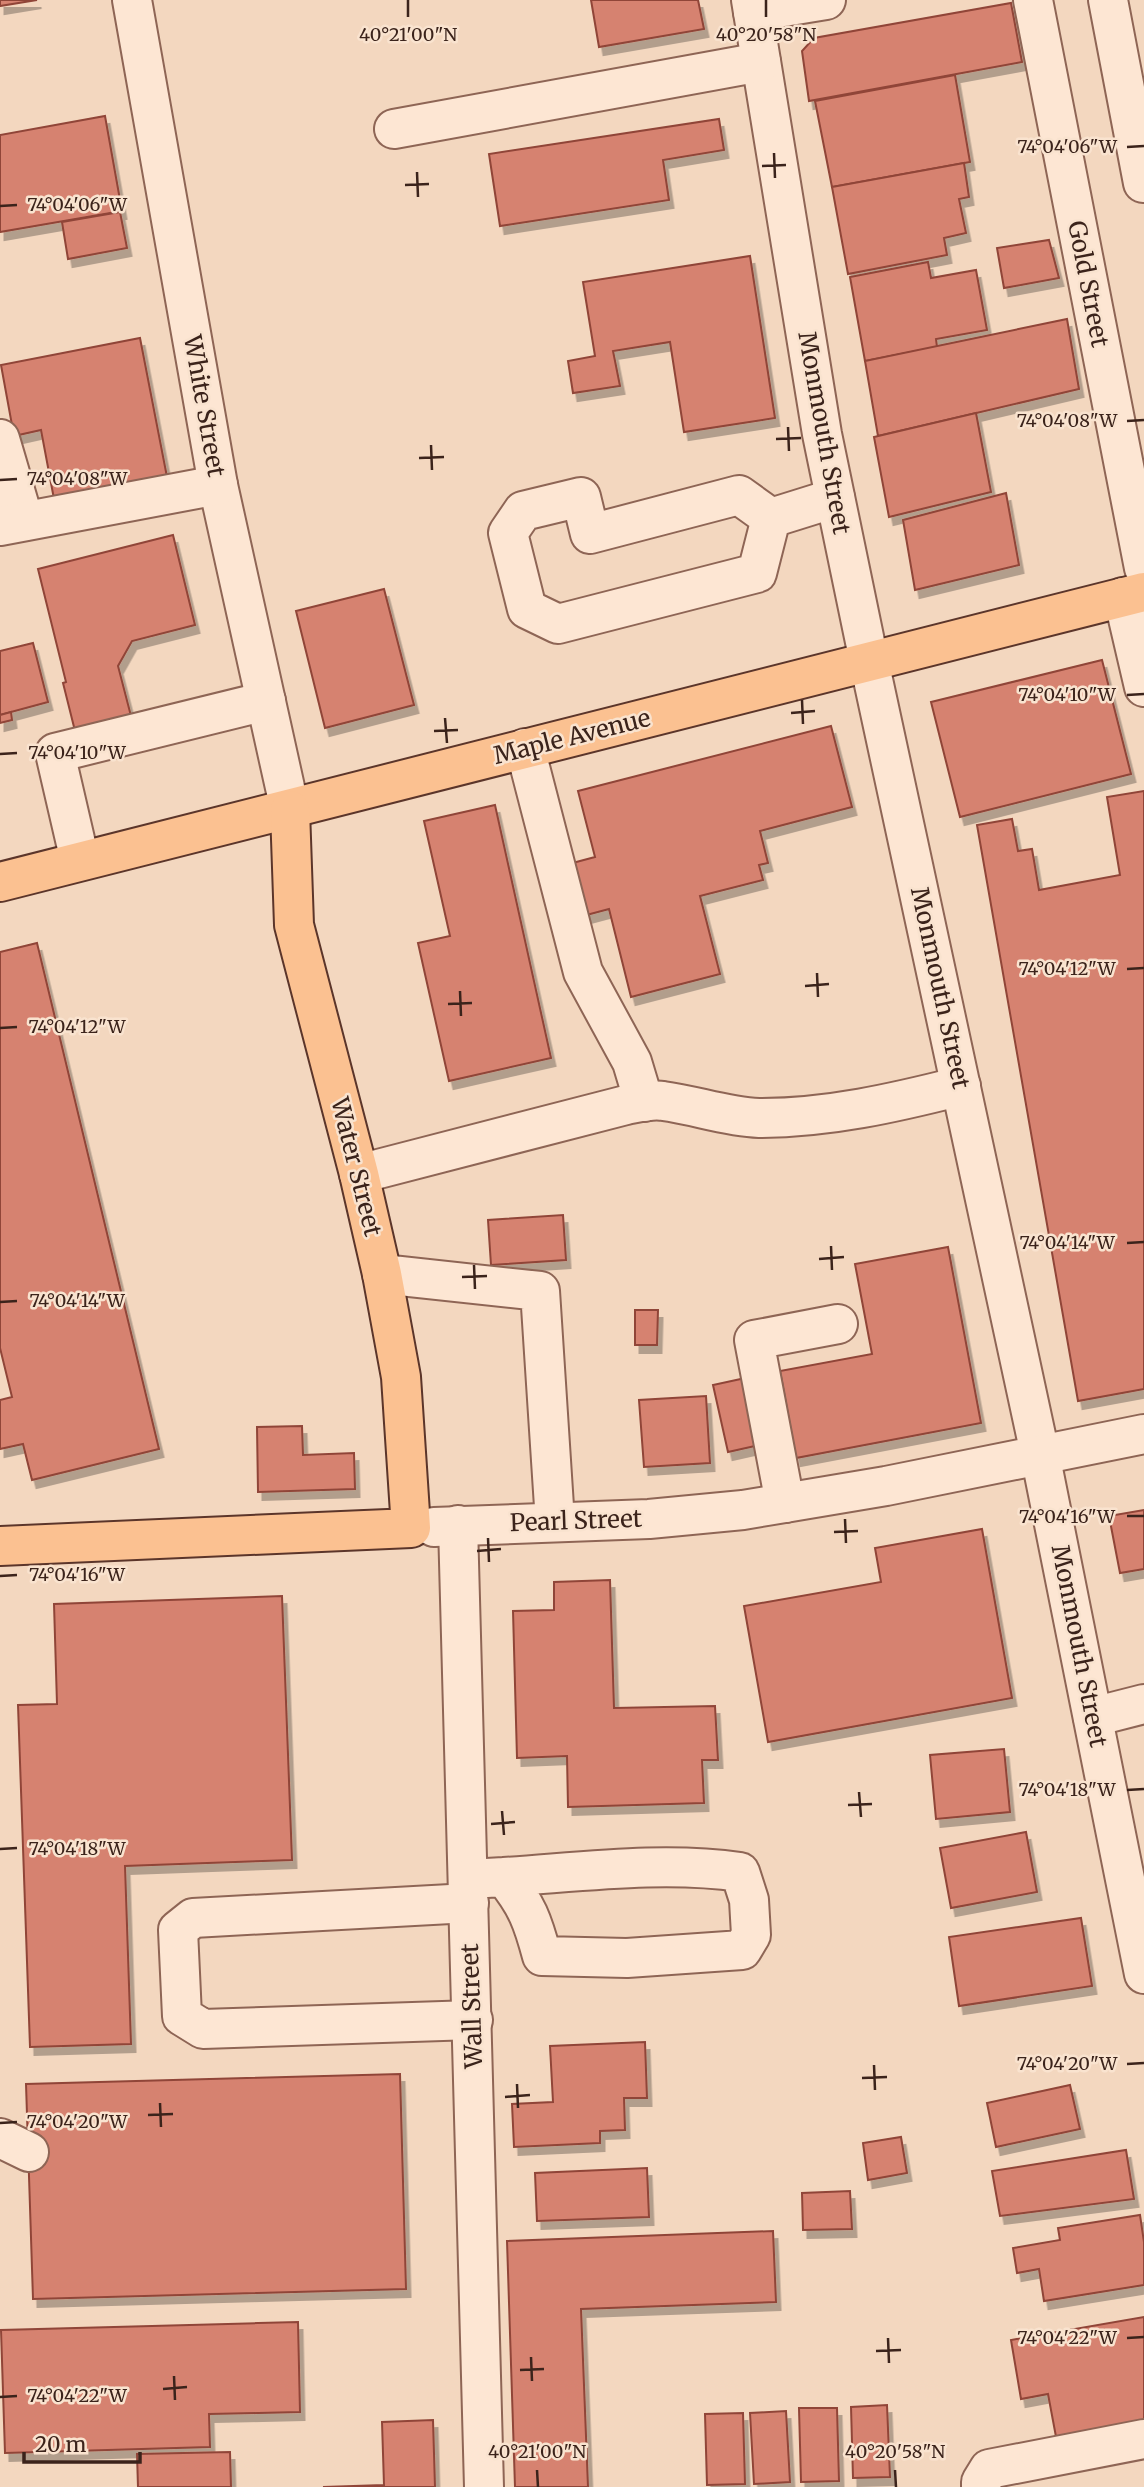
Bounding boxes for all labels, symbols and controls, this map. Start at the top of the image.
text: 40°21'00"N [359,23,457,46]
text: 40°20'58"N [716,23,816,46]
text: 74°04'06"W [1017,135,1118,158]
text: 74°04'06"W [27,193,128,216]
street label: Gold Street [1061,218,1116,350]
street label: Monmouth Street [791,329,858,537]
street label: White Street [177,332,232,480]
text: 74°04'08"W [1017,409,1118,432]
text: 74°04'08"W [27,467,128,490]
text: 74°04'10"W [1018,683,1117,706]
street label: Maple Avenue [490,702,654,771]
text: 74°04'10"W [28,741,127,764]
street label: Monmouth Street [904,884,977,1092]
text: 74°04'12"W [1019,957,1117,980]
text: 74°04'12"W [29,1015,127,1038]
street label: Water Street [324,1093,389,1240]
text: 74°04'14"W [1019,1231,1116,1254]
text: 74°04'14"W [29,1289,126,1312]
street label: Pearl Street [509,1503,643,1538]
text: 74°04'16"W [1019,1505,1116,1528]
street label: Monmouth Street [1045,1542,1114,1750]
text: 74°04'16"W [29,1563,126,1586]
text: 74°04'18"W [1019,1778,1117,1801]
text: 74°04'18"W [29,1837,127,1860]
street label: Wall Street [454,1942,489,2070]
text: 74°04'20"W [1017,2052,1118,2075]
text: 74°04'20"W [27,2110,128,2133]
text: 74°04'22"W [1017,2326,1118,2349]
text: 74°04'22"W [27,2384,128,2407]
scale bar [24,2420,140,2464]
text: 20 m [35,2431,87,2458]
text: 40°21'00"N [488,2440,586,2463]
text: 40°20'58"N [845,2440,945,2463]

